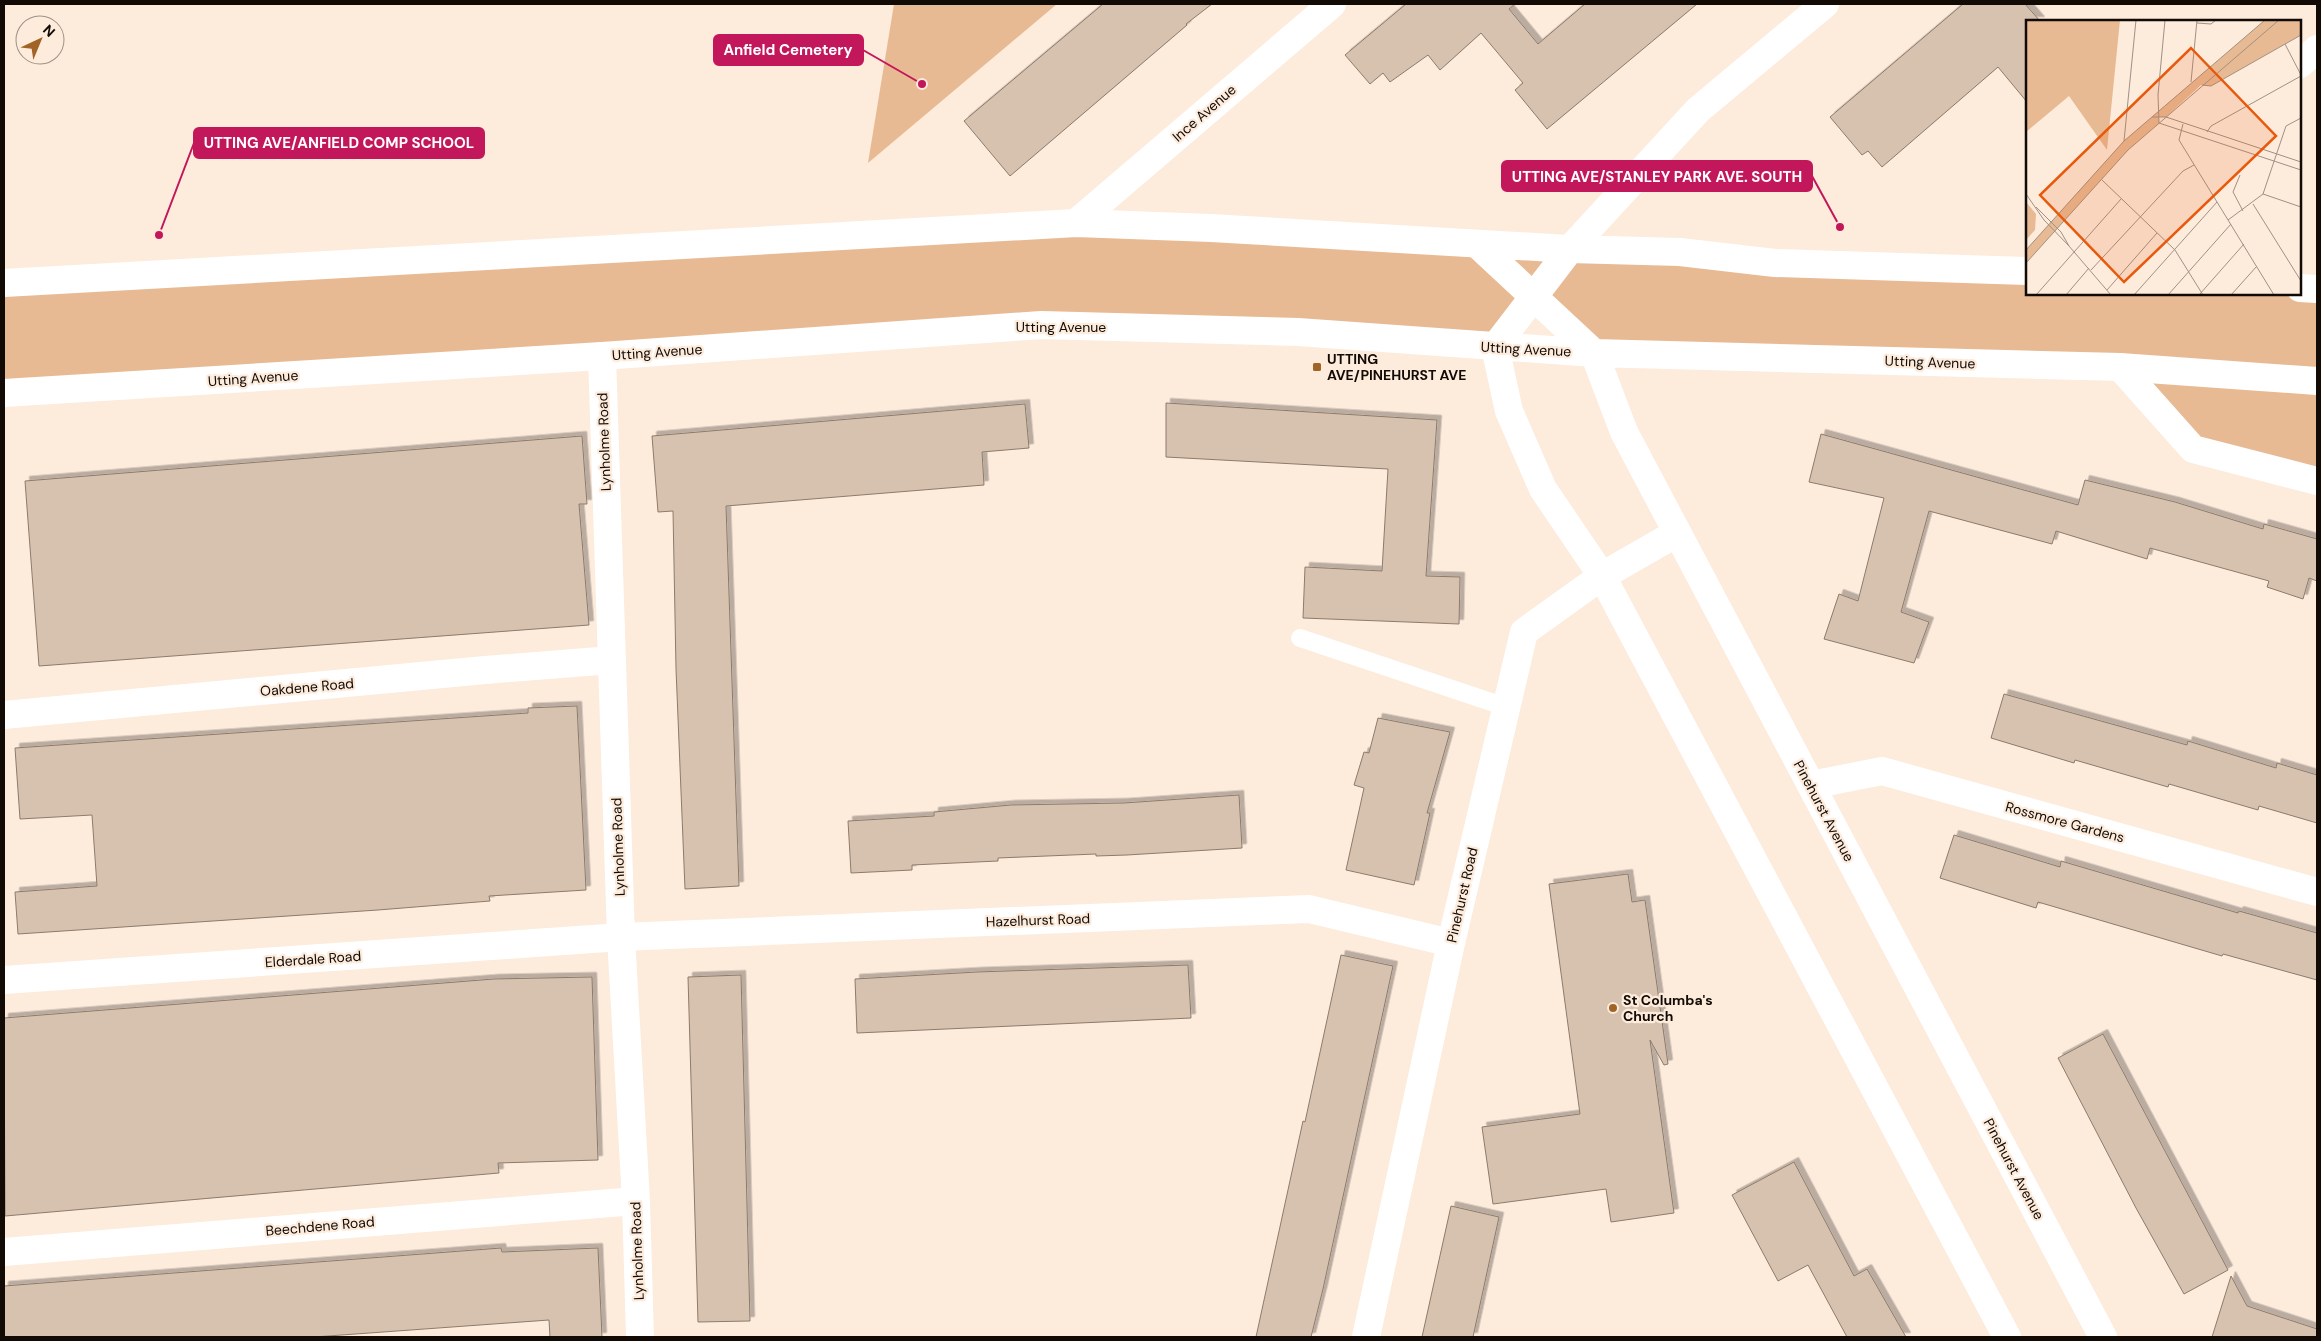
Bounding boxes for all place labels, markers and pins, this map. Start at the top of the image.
callout: Anfield Cemetery [714,35,863,65]
callout: UTTING AVE/ANFIELD COMP SCHOOL [194,128,484,158]
callout: UTTING AVE/STANLEY PARK AVE. SOUTH [1502,161,1812,191]
place label: UTTING AVE/PINEHURST AVE [1327,350,1466,384]
marker: UTTING AVE/PINEHURST AVE [1311,361,1323,373]
place label: St Columba's Church [1623,991,1713,1025]
marker: St Columba's Church [1607,1002,1619,1014]

